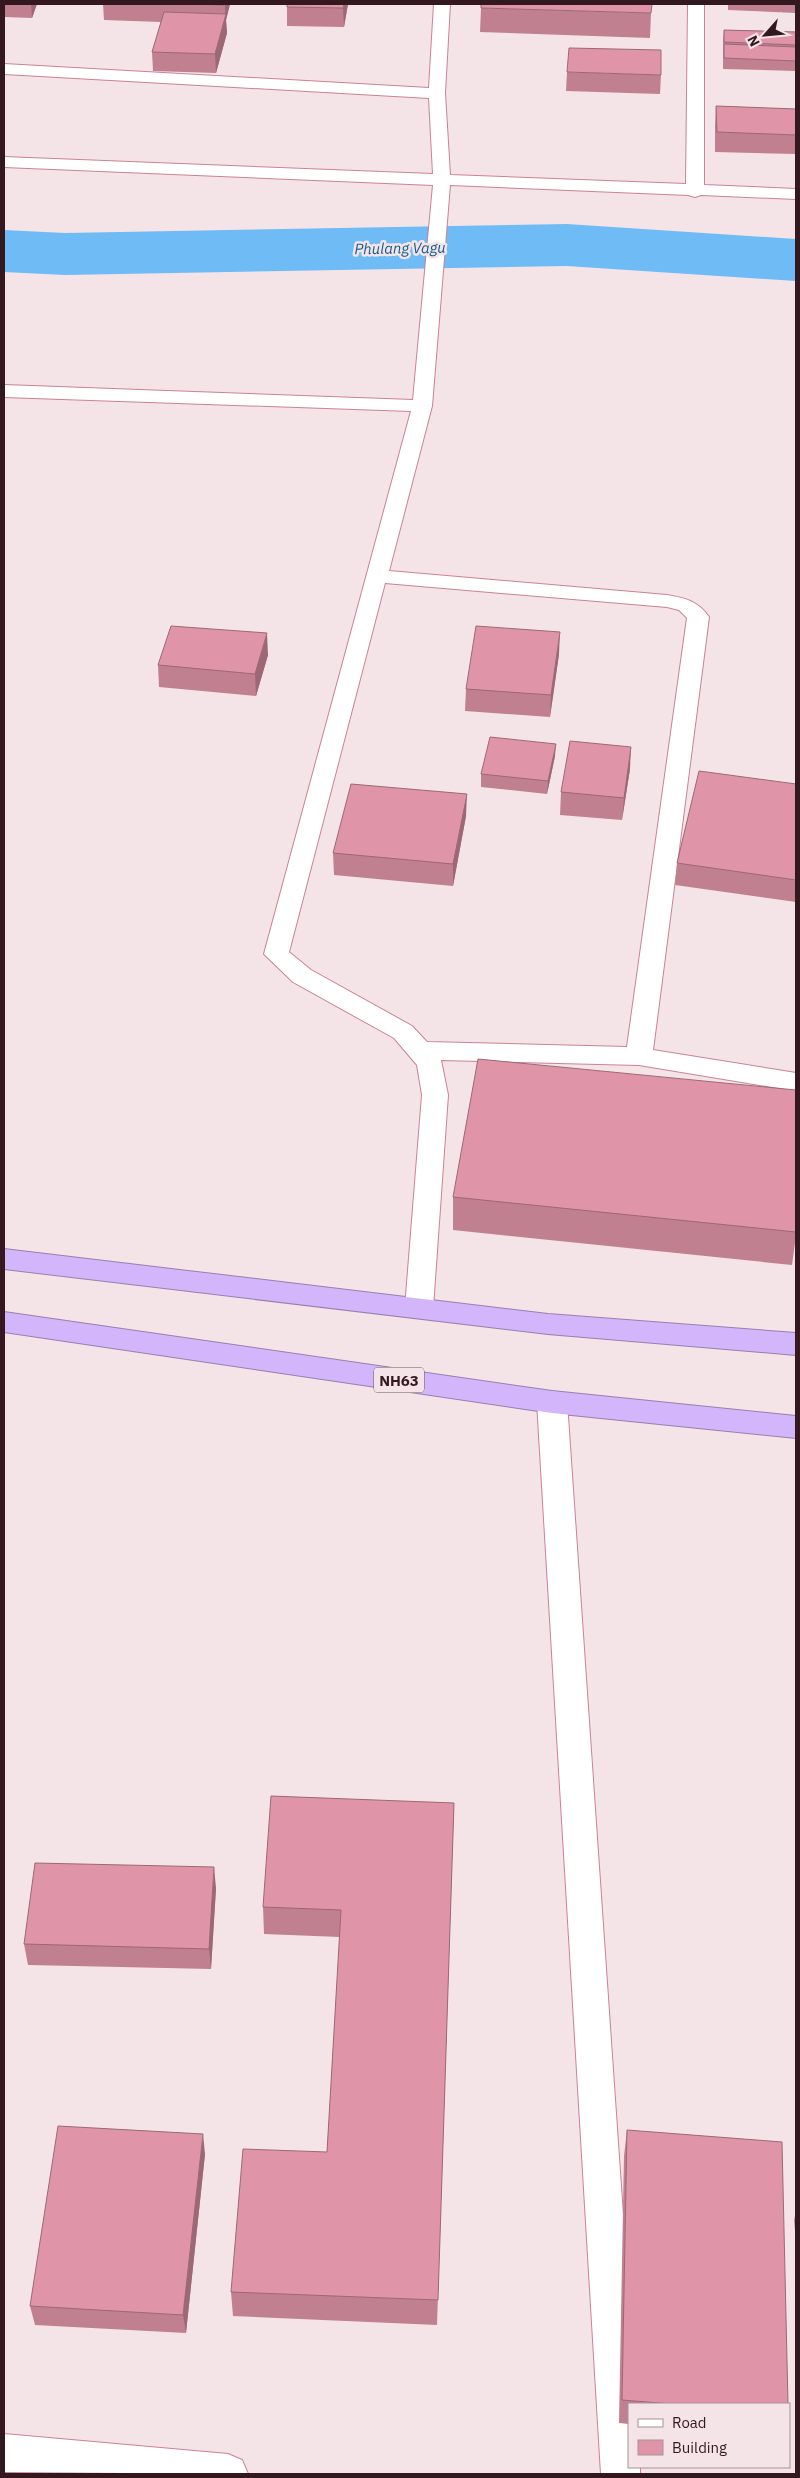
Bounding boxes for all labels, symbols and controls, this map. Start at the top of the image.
north arrow [740,10,790,60]
text: N [743,32,764,50]
water label: Phulang Vagu [354,238,446,258]
road number: NH63 [374,1368,424,1392]
legend [628,2403,790,2468]
text: Road [672,2413,707,2432]
text: Building [672,2438,727,2457]

